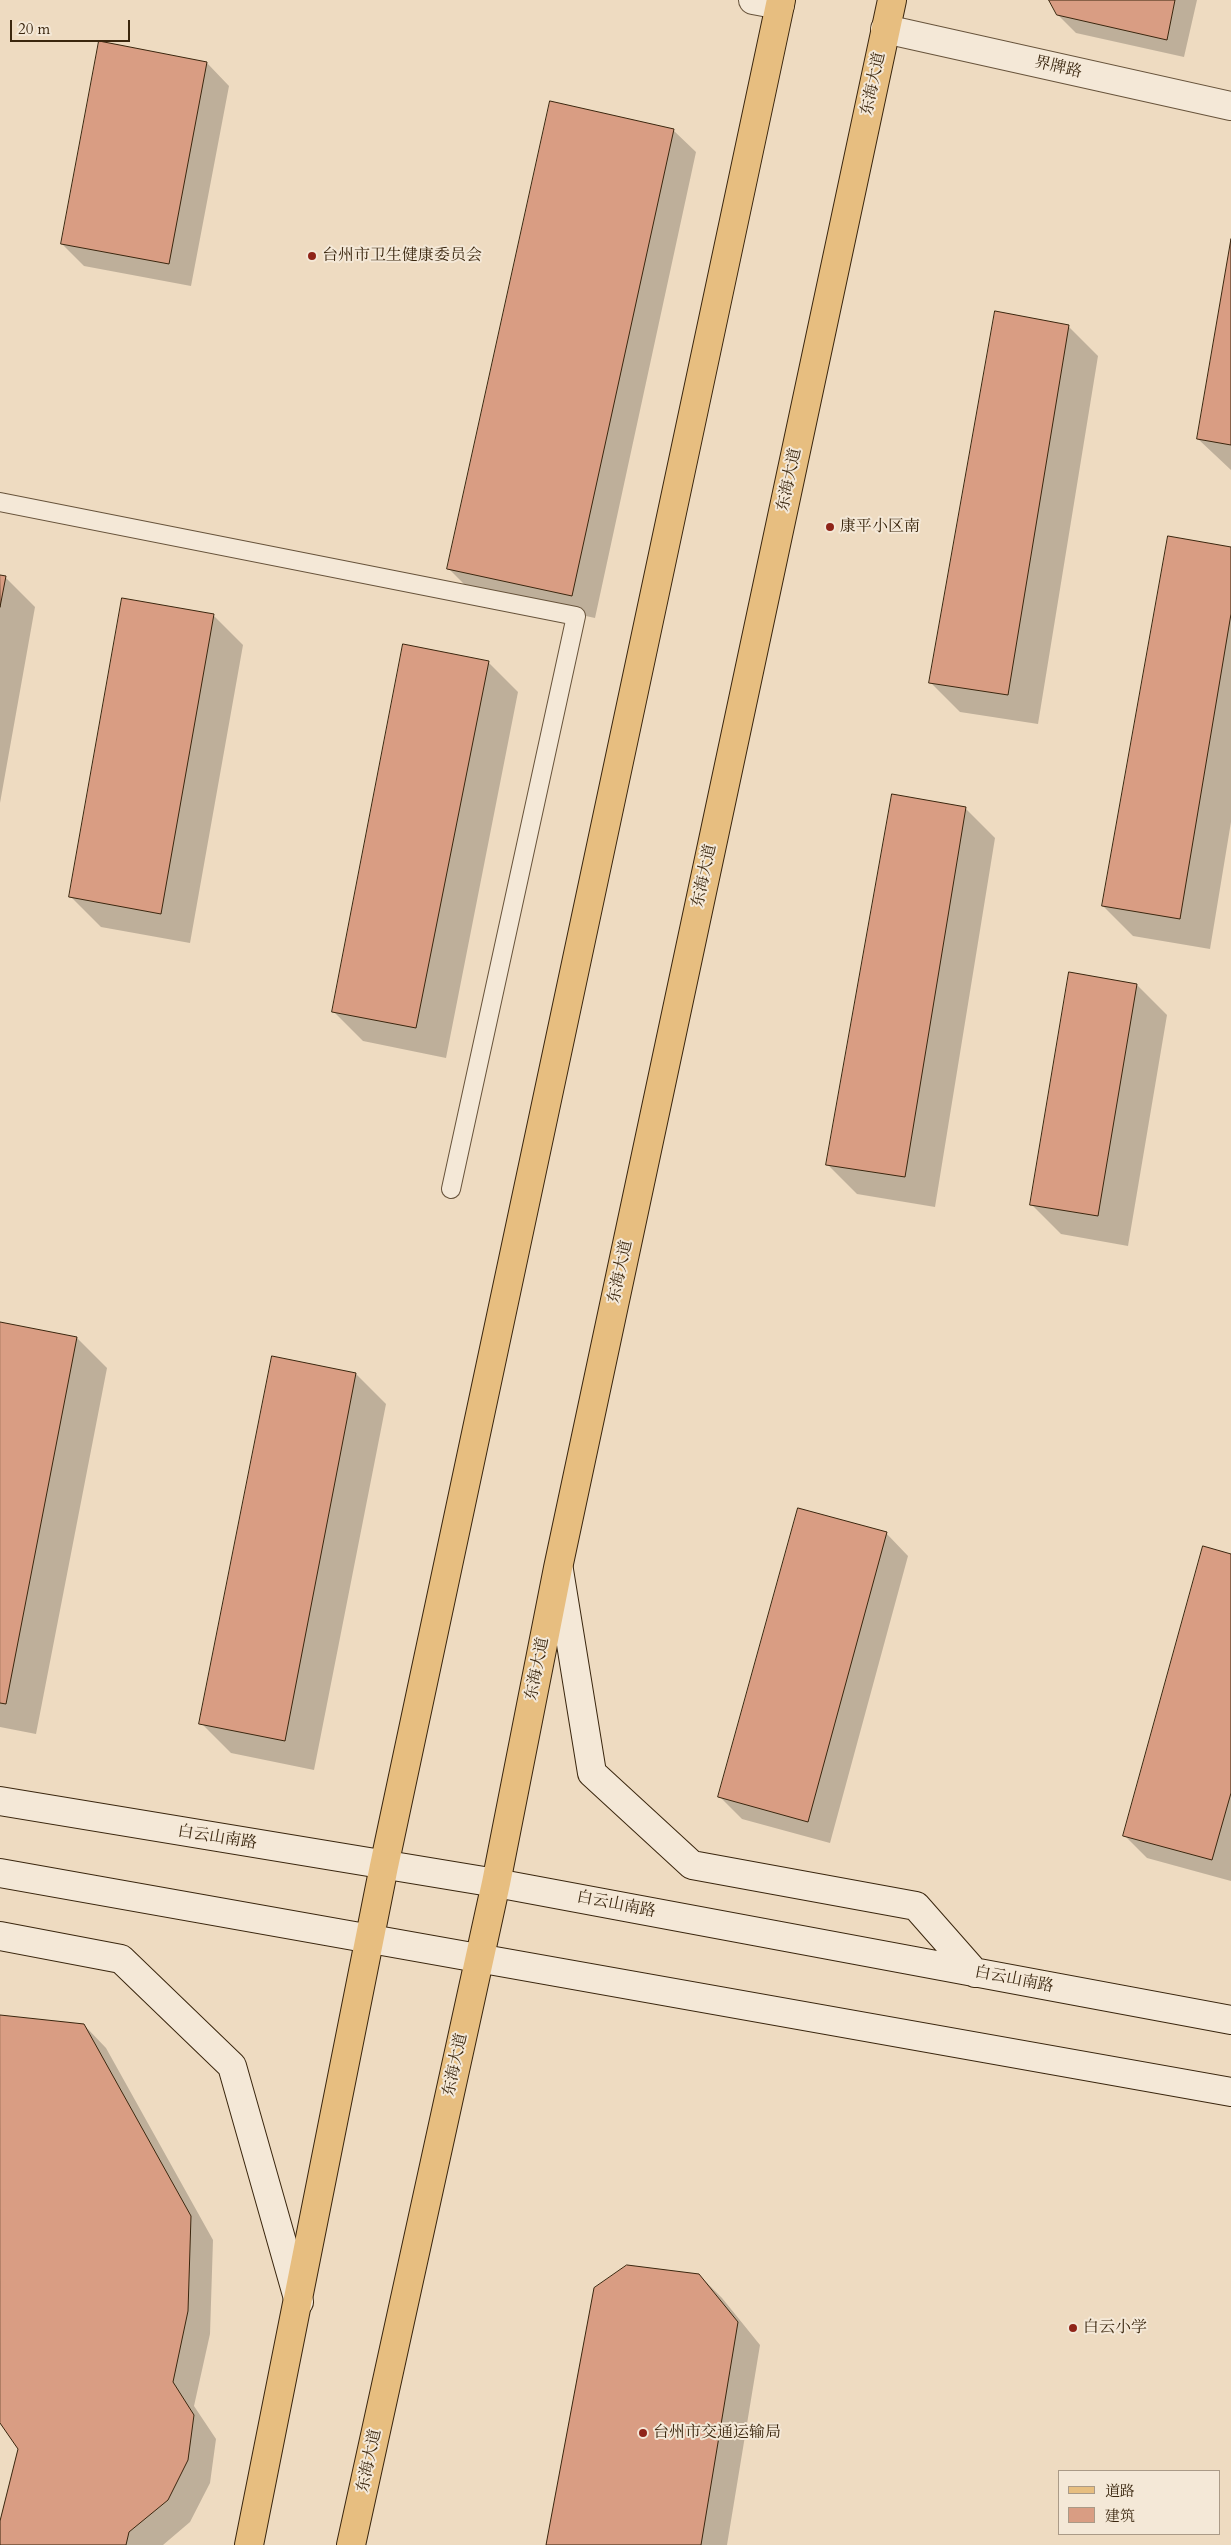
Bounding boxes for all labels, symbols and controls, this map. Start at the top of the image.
scale bar [12,10,132,42]
text: 20 m [18,19,50,39]
street label: 东海大道 [858,51,890,117]
street label: 界牌路 [1032,53,1084,83]
place label: 台州市卫生健康委员会 [322,246,482,266]
marker: 台州市卫生健康委员会 [306,250,318,262]
street label: 东海大道 [774,447,806,513]
place label: 康平小区南 [840,517,920,537]
marker: 康平小区南 [824,521,836,533]
street label: 东海大道 [689,843,721,909]
street label: 东海大道 [605,1239,637,1305]
street label: 东海大道 [522,1636,554,1702]
street label: 白云山南路 [176,1822,258,1854]
street label: 白云山南路 [575,1888,657,1922]
street label: 白云山南路 [973,1963,1055,1997]
street label: 东海大道 [440,2032,472,2098]
place label: 白云小学 [1083,2318,1147,2338]
marker: 白云小学 [1067,2322,1079,2334]
place label: 台州市交通运输局 [653,2423,781,2443]
marker: 台州市交通运输局 [637,2427,649,2439]
street label: 东海大道 [354,2428,386,2494]
legend [1058,2470,1221,2535]
text: 道路 [1105,2481,1135,2501]
text: 建筑 [1105,2506,1135,2526]

